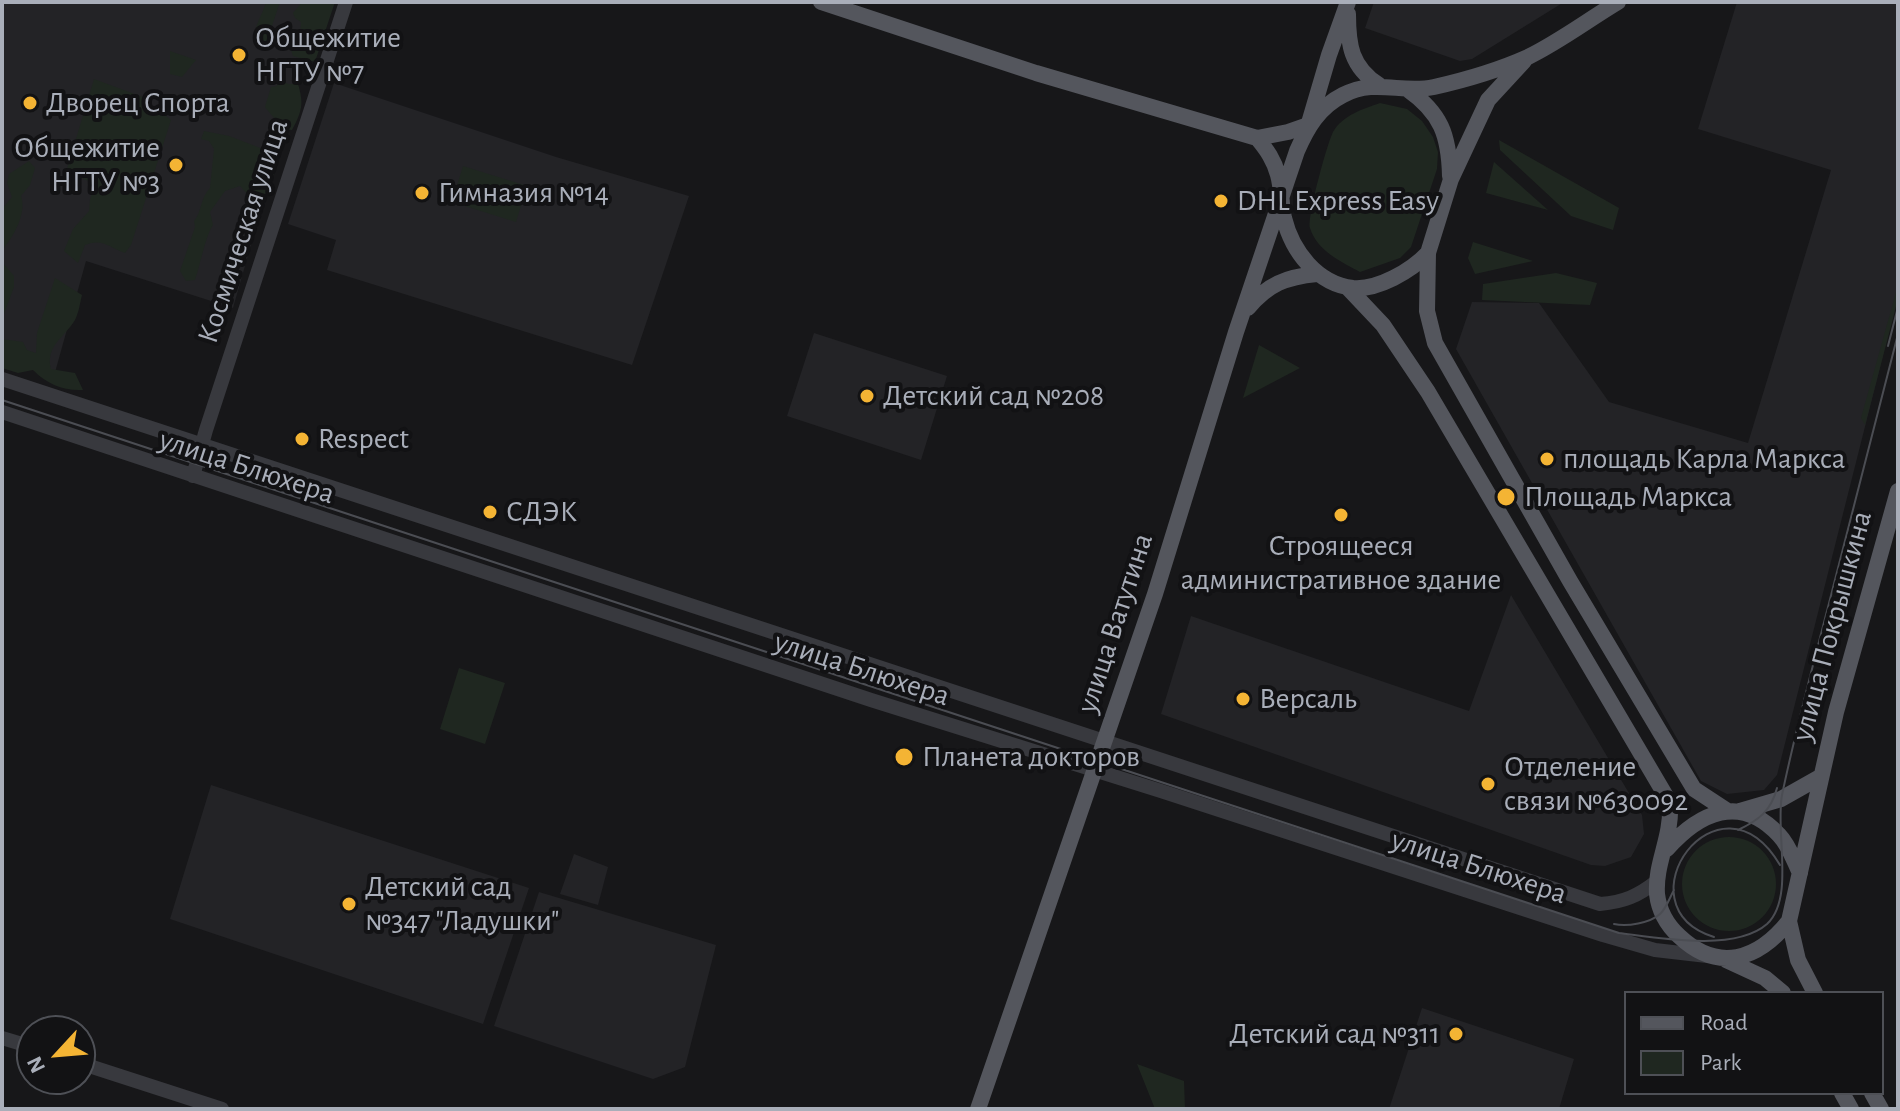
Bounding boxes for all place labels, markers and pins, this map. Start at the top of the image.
place label: Общежитие НГТУ №7 [255,20,401,90]
marker: Общежитие НГТУ №7 [230,46,248,64]
place label: Дворец Спорта [46,85,230,121]
marker: Дворец Спорта [21,94,39,112]
place label: Общежитие НГТУ №3 [14,130,160,200]
marker: Общежитие НГТУ №3 [167,156,185,174]
place label: Гимназия №14 [438,175,609,211]
place label: DHL Express Easy [1237,183,1439,219]
marker: Гимназия №14 [413,184,431,202]
marker: DHL Express Easy [1212,192,1230,210]
place label: Детский сад №208 [883,378,1104,414]
marker: Детский сад №208 [858,387,876,405]
place label: Respect [318,421,409,457]
marker: Respect [293,430,311,448]
place label: площадь Карла Маркса [1563,441,1846,477]
marker: площадь Карла Маркса [1538,450,1556,468]
place label: Площадь Маркса [1524,479,1732,515]
marker: Площадь Маркса [1495,486,1517,508]
place label: СДЭК [506,494,577,530]
marker: СДЭК [481,503,499,521]
marker: Строящееся административное здание [1332,506,1350,524]
place label: Строящееся административное здание [1181,528,1501,598]
place label: Версаль [1259,681,1357,717]
marker: Версаль [1234,690,1252,708]
place label: Планета докторов [922,739,1140,775]
marker: Планета докторов [893,746,915,768]
place label: Отделение связи №630092 [1504,749,1688,820]
marker: Отделение связи №630092 [1479,775,1497,793]
place label: Детский сад №347 "Ладушки" [365,869,559,940]
marker: Детский сад №347 "Ладушки" [340,895,358,913]
place label: Детский сад №311 [1229,1016,1440,1052]
marker: Детский сад №311 [1447,1025,1465,1043]

